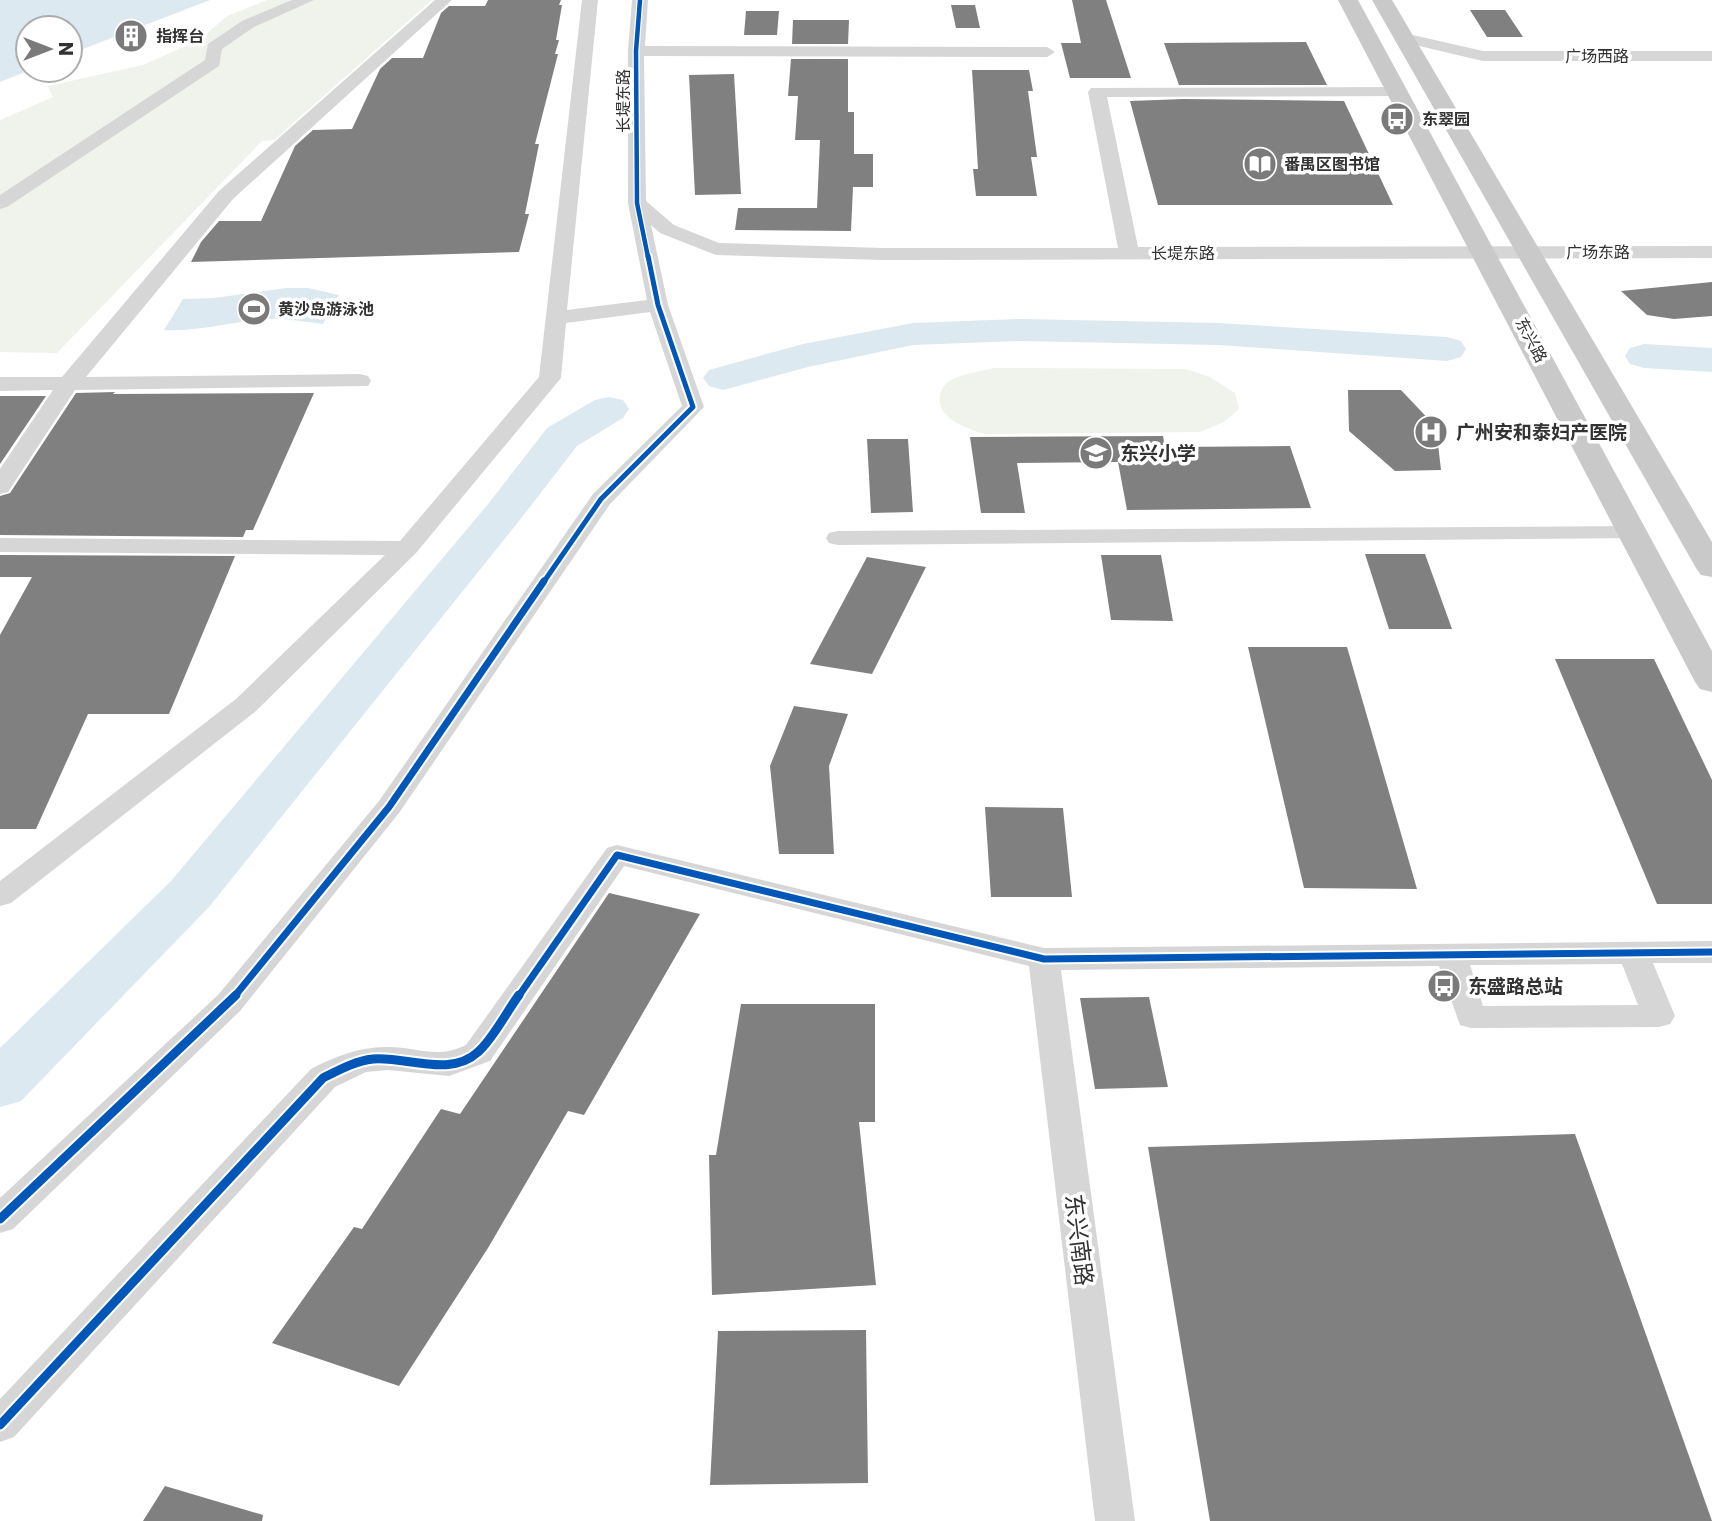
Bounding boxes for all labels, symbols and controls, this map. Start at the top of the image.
north arrow [14,14,84,84]
building icon: 指挥台 [112,17,150,55]
place label: 指挥台 [156,25,204,48]
text: N [52,42,79,56]
street label: 广场西路 [1565,45,1629,68]
street label: 长堤东路 [612,69,635,133]
bus stop icon: 东翠园 [1378,100,1416,138]
place label: 东翠园 [1422,108,1470,131]
library icon: 番禺区图书馆 [1241,145,1279,183]
place label: 番禺区图书馆 [1284,153,1380,176]
street label: 广场东路 [1566,241,1630,264]
street label: 长堤东路 [1151,242,1215,265]
sports icon: 黄沙岛游泳池 [235,290,273,328]
place label: 黄沙岛游泳池 [278,298,374,321]
street label: 东兴路 [1510,313,1552,367]
hospital icon: 广州安和泰妇产医院 [1412,413,1450,451]
place label: 广州安和泰妇产医院 [1456,419,1627,446]
school or university icon: 东兴小学 [1077,434,1115,472]
place label: 东兴小学 [1120,440,1196,467]
bus stop icon: 东盛路总站 [1425,967,1463,1005]
place label: 东盛路总站 [1468,973,1563,1000]
street label: 东兴南路 [1058,1192,1100,1288]

